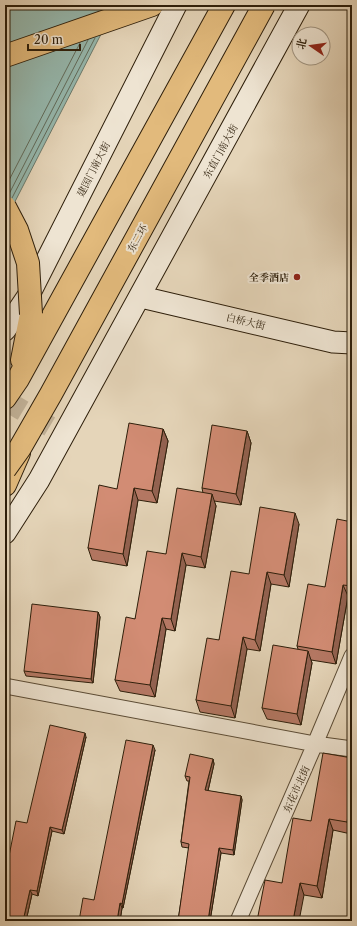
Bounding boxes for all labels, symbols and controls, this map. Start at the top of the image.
scale bar [28,26,80,52]
north arrow [291,26,331,66]
text: 20 m [34,32,63,47]
text: 北 [293,37,309,51]
street label: 东直门南大街 [200,122,241,181]
street label: 建国门南大街 [74,140,113,199]
street label: 东二环 [124,222,150,255]
place label: 全季酒店 [249,271,289,284]
marker: 全季酒店 [292,272,302,282]
street label: 白桥大街 [225,311,267,332]
street label: 东花市北街 [280,764,313,815]

